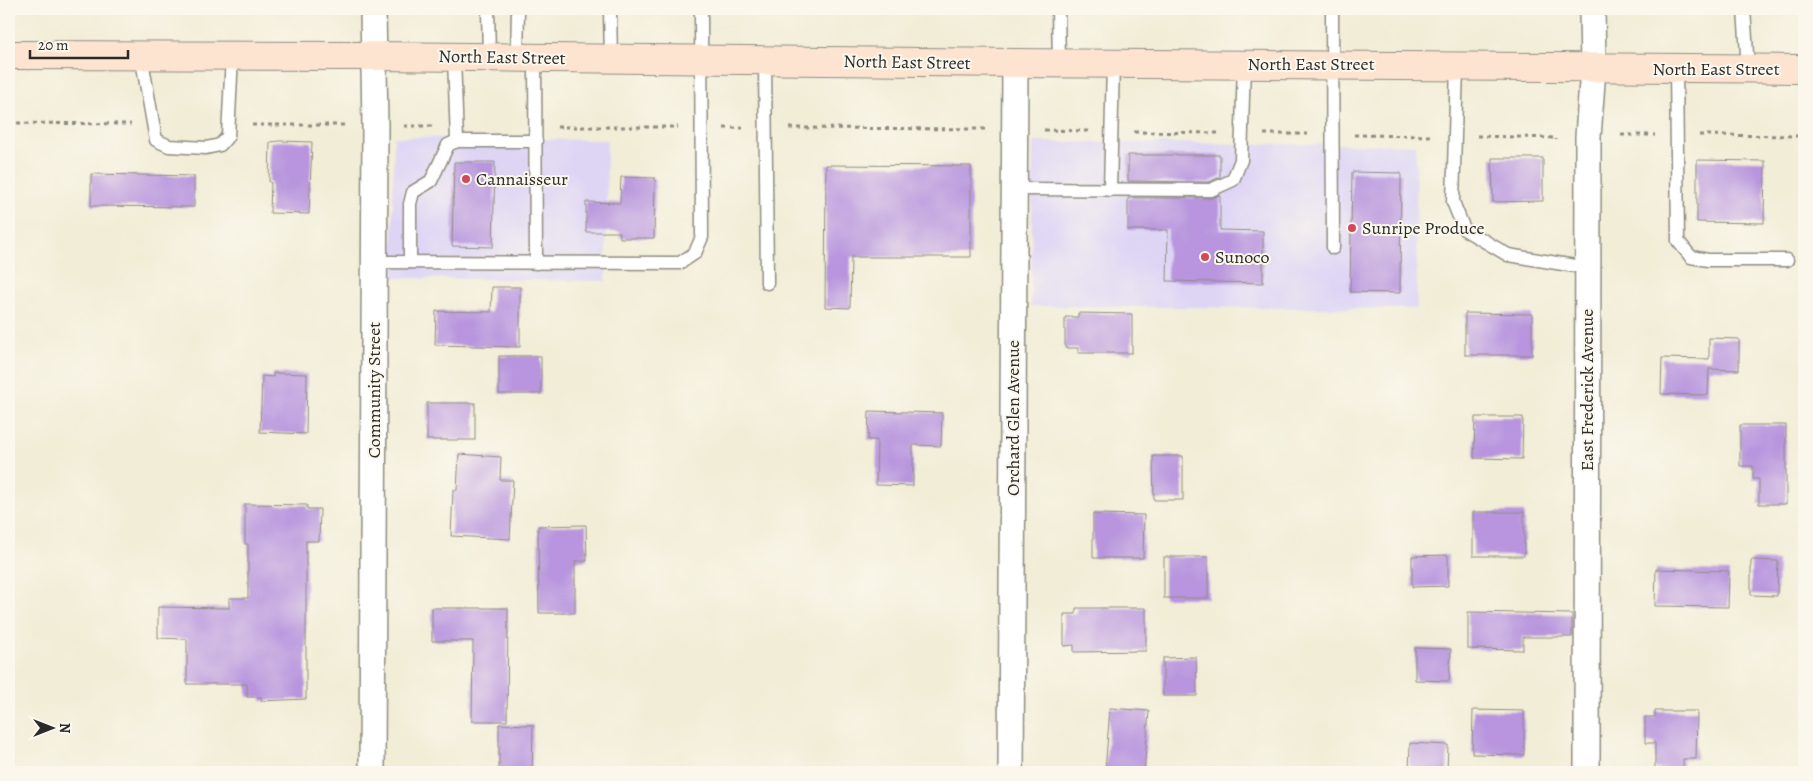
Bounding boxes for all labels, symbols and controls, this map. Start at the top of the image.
scale bar [30,28,128,60]
text: 20 m [38,35,69,55]
street label: North East Street [438,44,566,70]
street label: North East Street [843,49,971,75]
street label: North East Street [1247,52,1375,76]
street label: North East Street [1652,57,1780,81]
place label: Cannaisseur [476,167,568,191]
marker: Cannaisseur [460,173,472,185]
place label: Sunripe Produce [1362,216,1485,240]
marker: Sunripe Produce [1346,222,1358,234]
place label: Sunoco [1215,245,1269,269]
marker: Sunoco [1199,251,1211,263]
street label: East Frederick Avenue [1575,309,1599,471]
street label: Community Street [362,322,386,458]
street label: Orchard Glen Avenue [1001,340,1025,496]
north arrow [28,704,78,754]
text: N [55,723,74,733]

